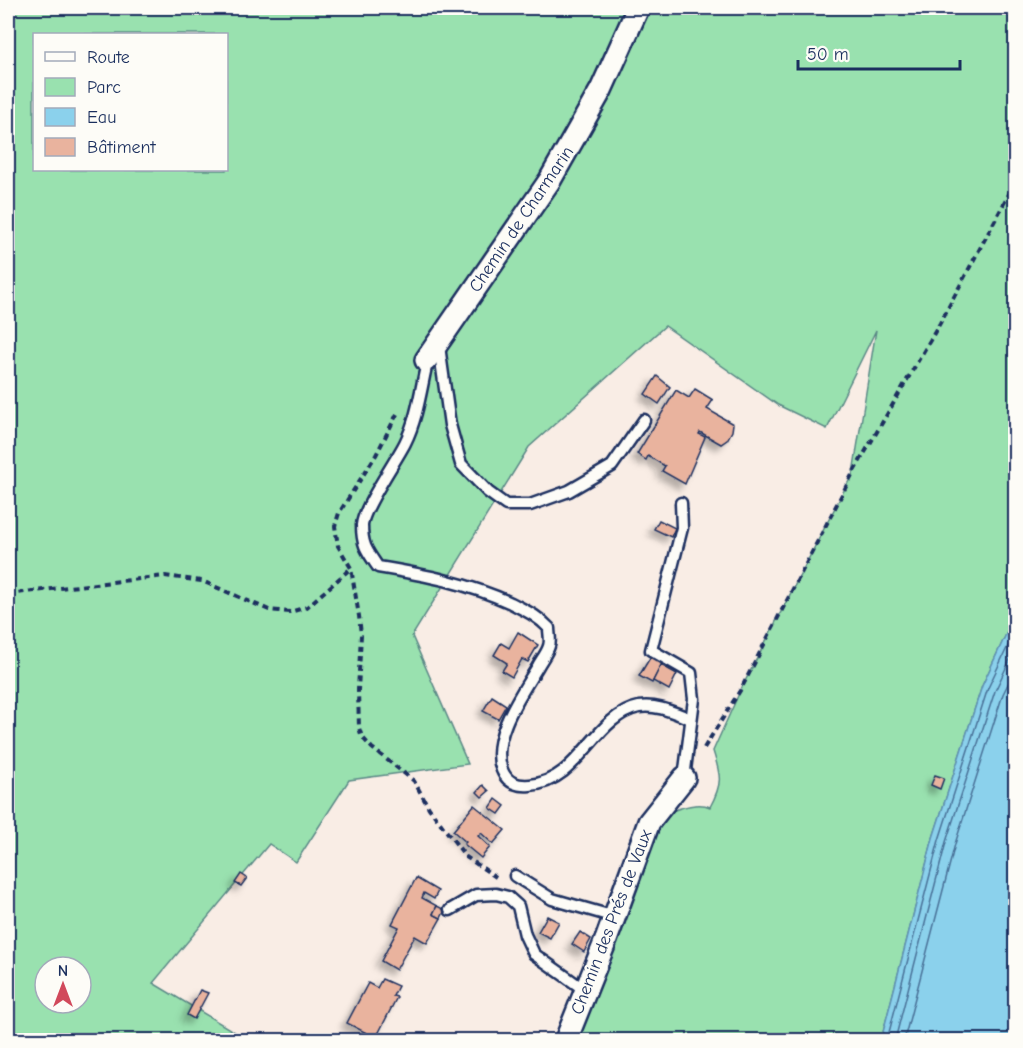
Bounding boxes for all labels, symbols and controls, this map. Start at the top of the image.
legend [33,33,228,171]
scale bar [798,33,960,71]
text: 50 m [807,44,849,65]
text: Route [87,47,130,68]
text: Parc [87,77,121,98]
text: Eau [87,107,116,128]
text: Bâtiment [87,137,157,158]
street label: Chemin de Charmarin [465,142,578,296]
street label: Chemin des Prés de Vaux [567,826,657,1017]
north arrow [33,955,93,1015]
text: N [58,962,68,980]

